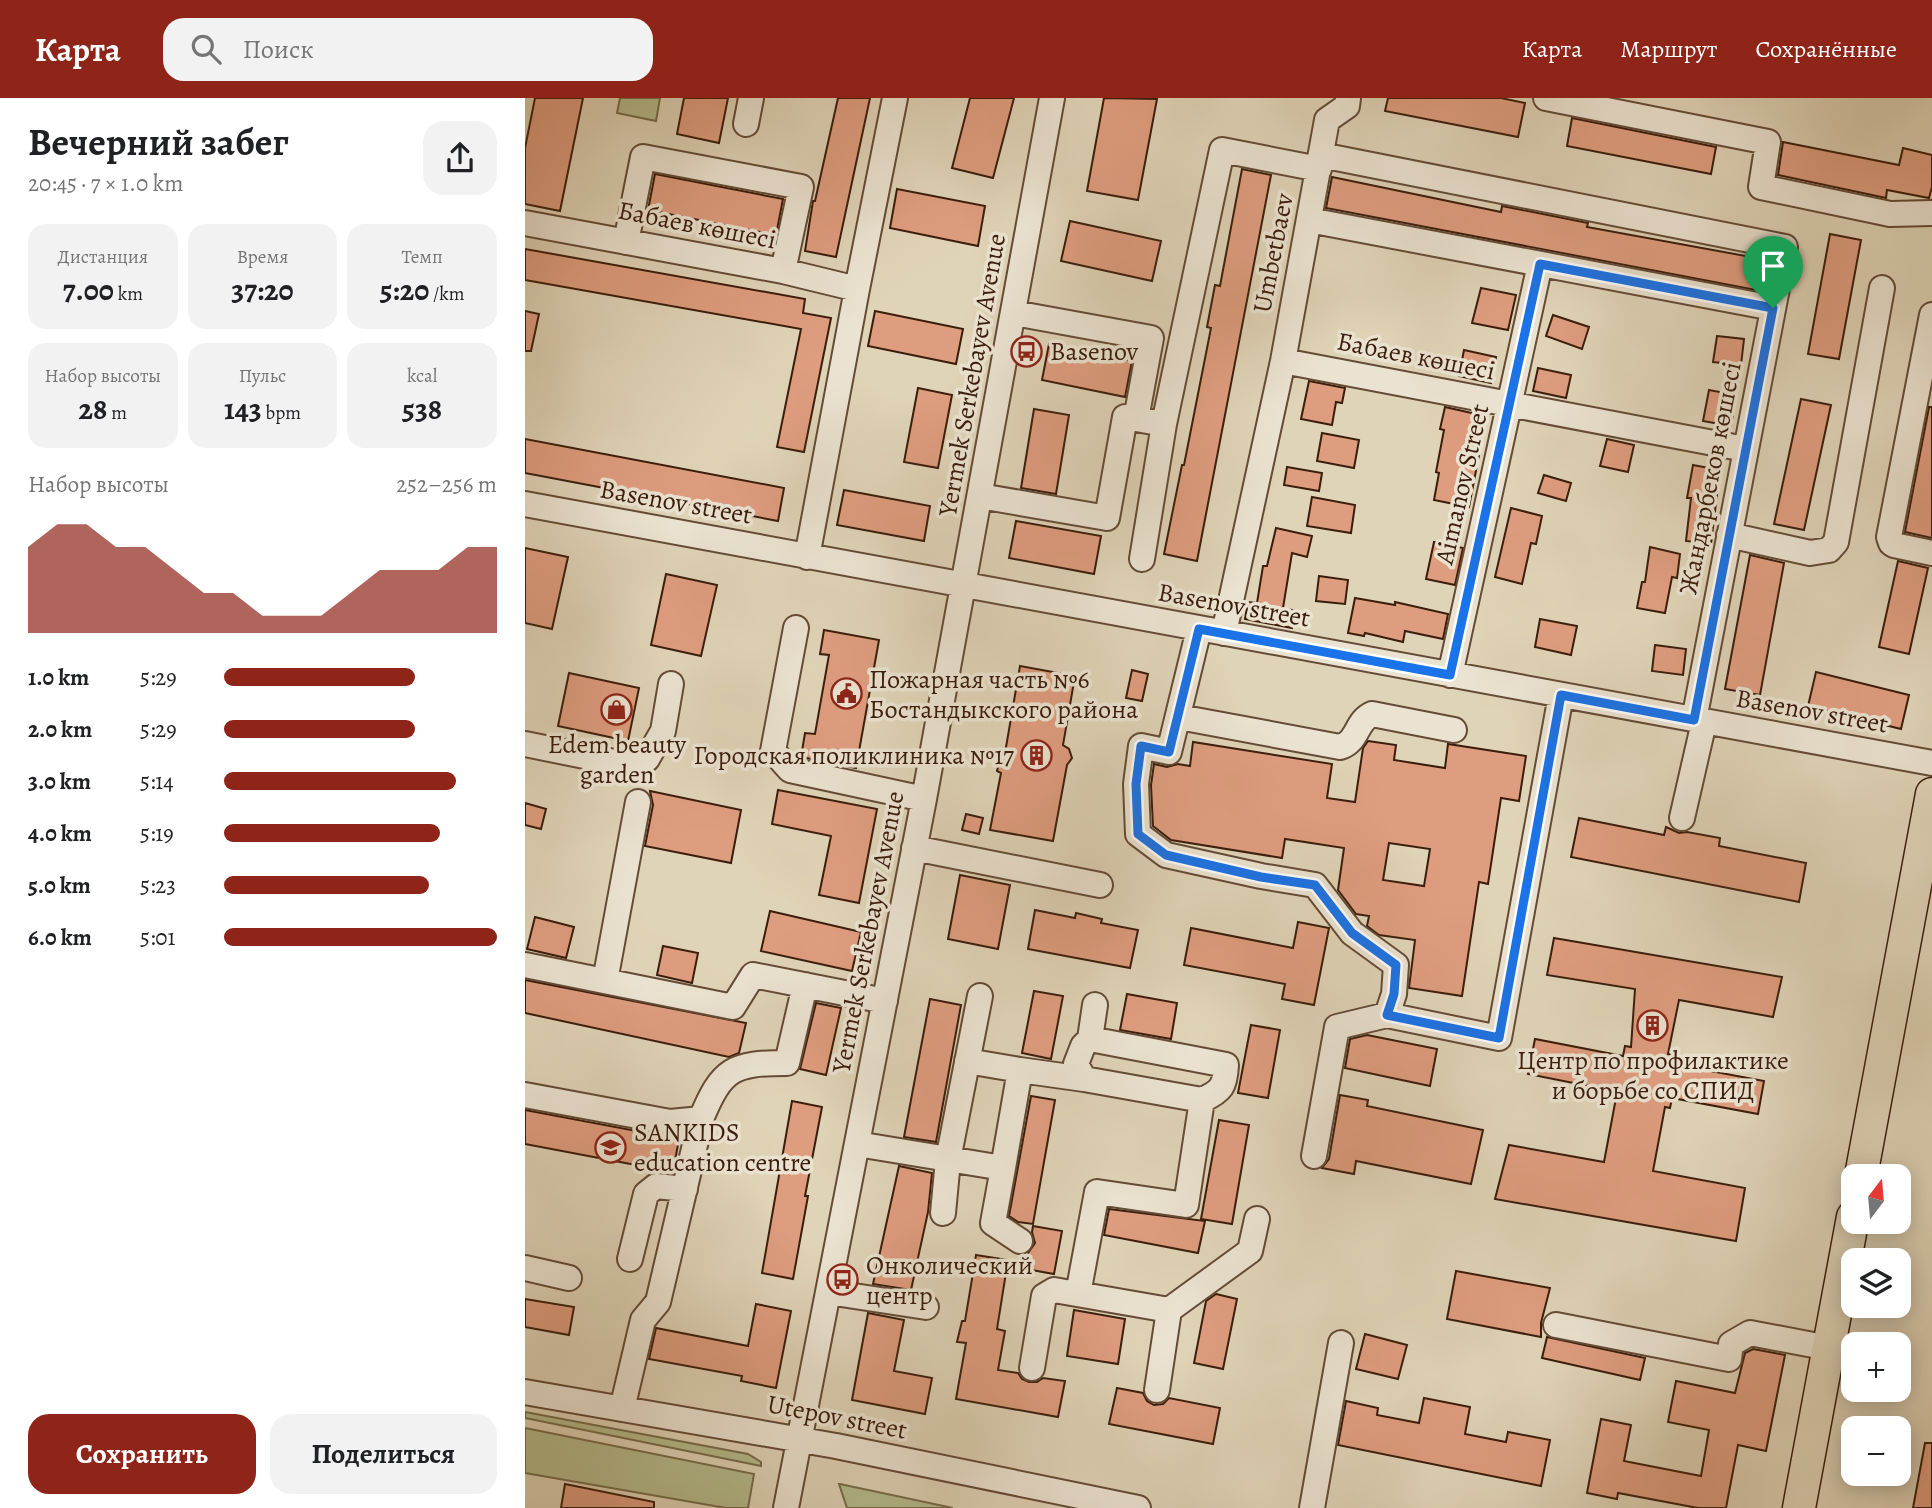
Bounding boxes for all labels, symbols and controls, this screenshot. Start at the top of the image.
search box [163,18,653,81]
text: Карта [35,27,121,72]
icon: search [187,30,225,68]
text: Поиск [243,32,314,67]
text: Карта [1522,33,1582,65]
text: Маршрут [1620,33,1718,65]
text: Сохранённые [1756,33,1897,65]
text: Вечерний забег [28,116,289,168]
button: share [423,121,497,195]
text: 20:45 · 7 × 1.0 km [28,168,183,199]
street label: Umbetbaev [1244,190,1302,316]
street label: Бабаев көшесі [615,193,779,257]
street label: Yermek Serkebayev Avenue [930,231,1014,520]
pin [1743,236,1803,308]
text: Дистанция [58,244,148,270]
text: Время [237,244,288,270]
text: Темп [401,244,443,270]
icon: arrive [1754,247,1792,285]
text: 7.00 [63,270,114,310]
text: 37:20 [231,270,294,310]
text: 5:20 [380,270,429,310]
text: km [114,281,143,307]
text: /km [429,281,465,307]
street label: Бабаев көшесі [1334,324,1498,388]
bus stop icon: Basenov [1010,334,1044,368]
place label: Basenov [1050,334,1139,369]
street label: Жандарбеков көшесі [1670,359,1750,597]
text: Набор высоты [45,363,161,389]
text: Пульс [239,363,286,389]
text: kcal [407,363,437,389]
text: 28 [79,389,107,429]
text: 143 [224,389,262,429]
text: 538 [402,389,442,429]
text: m [107,400,127,426]
text: bpm [262,400,301,426]
street label: Aimanov Street [1426,400,1497,568]
text: Набор высоты [28,469,169,500]
text: 252–256 m [396,469,497,500]
street label: Basenov street [597,471,755,533]
street label: Basenov street [1155,574,1313,636]
text: 1.0 km [28,662,89,693]
text: 5:29 [140,662,177,693]
place label: Пожарная часть №6 Бостандыкского района [869,662,1138,727]
public building icon: Пожарная часть №6 Бостандыкского района [829,677,863,711]
street label: Basenov street [1733,680,1891,742]
shop icon: Edem beauty garden [600,692,634,726]
text: 2.0 km [28,714,92,745]
text: 5:29 [140,714,177,745]
place label: Edem beauty garden [548,727,687,792]
place label: Городская поликлиника №17 [694,738,1014,773]
building icon: Городская поликлиника №17 [1020,738,1054,772]
text: 3.0 km [28,766,91,797]
text: 5:14 [140,766,174,797]
street label: Yermek Serkebayev Avenue [823,788,913,1077]
text: 4.0 km [28,818,92,849]
text: 5:19 [140,818,174,849]
text: 5.0 km [28,870,91,901]
text: 5:23 [140,870,176,901]
text: 6.0 km [28,922,92,953]
text: 5:01 [140,922,176,953]
building icon: Центр по профилактике и борьбе со СПИД [1636,1008,1670,1042]
place label: Центр по профилактике и борьбе со СПИД [1517,1043,1789,1108]
place label: SANKIDS education centre [634,1115,811,1180]
school or university icon: SANKIDS education centre [594,1130,628,1164]
north arrow [1841,1164,1911,1234]
map controls [1841,1164,1911,1486]
place label: Онколический центр [866,1248,1033,1313]
button: layers [1841,1248,1911,1318]
bus stop icon: Онколический центр [826,1263,860,1297]
button: + [1841,1332,1911,1402]
street label: Utepov street [764,1386,910,1448]
button: Сохранить [28,1414,256,1494]
button: Поделиться [270,1414,497,1494]
button: − [1841,1416,1911,1486]

